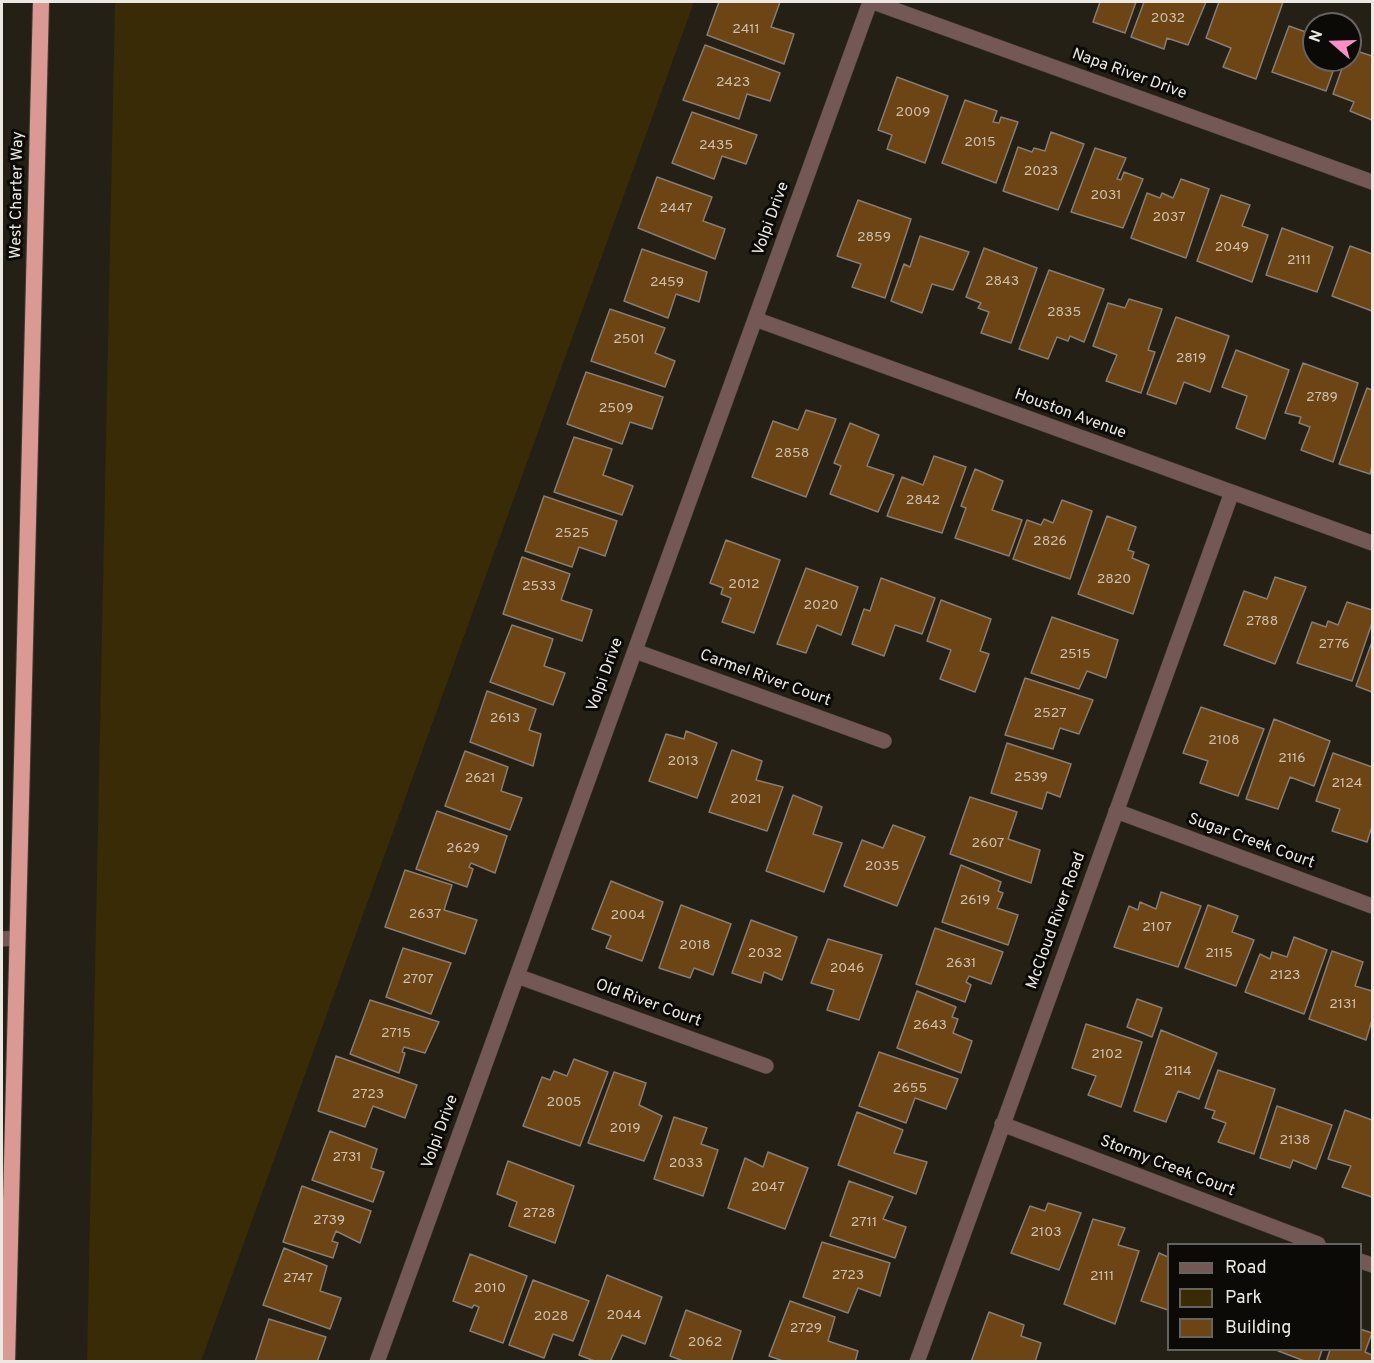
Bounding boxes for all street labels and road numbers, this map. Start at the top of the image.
street label: Napa River Drive [1069,45,1189,105]
street label: West Charter Way [7,131,29,259]
street label: Volpi Drive [750,180,794,258]
street label: Houston Avenue [1012,386,1128,444]
street label: Volpi Drive [584,636,628,714]
street label: Carmel River Court [697,646,833,712]
street label: Sugar Creek Court [1185,810,1317,874]
street label: McCloud River Road [1023,850,1091,992]
street label: Old River Court [592,976,704,1032]
street label: Volpi Drive [419,1093,463,1171]
street label: Stormy Creek Court [1097,1132,1237,1202]

